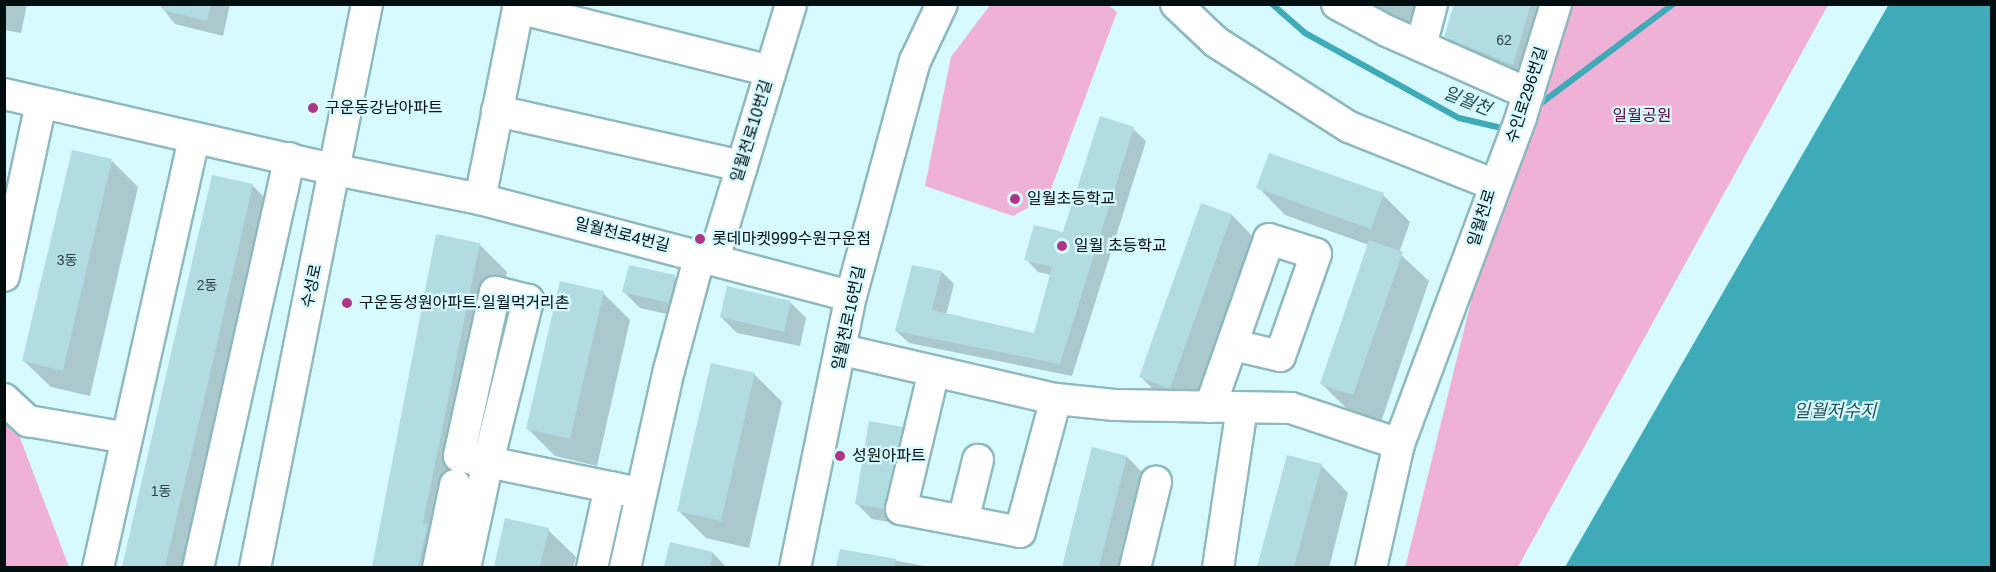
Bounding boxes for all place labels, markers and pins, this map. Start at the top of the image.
place label: 구운동강남아파트 [325,98,443,118]
marker: 구운동강남아파트 [306,101,320,115]
place label: 일월초등학교 [1027,189,1115,209]
marker: 일월초등학교 [1008,192,1022,206]
place label: 롯데마켓999수원구운점 [712,229,871,249]
marker: 롯데마켓999수원구운점 [693,232,707,246]
place label: 일월 초등학교 [1074,236,1167,256]
marker: 일월 초등학교 [1055,239,1069,253]
place label: 구운동성원아파트.일월먹거리촌 [359,293,570,313]
marker: 구운동성원아파트.일월먹거리촌 [340,296,354,310]
place label: 성원아파트 [852,446,926,466]
marker: 성원아파트 [833,449,847,463]

